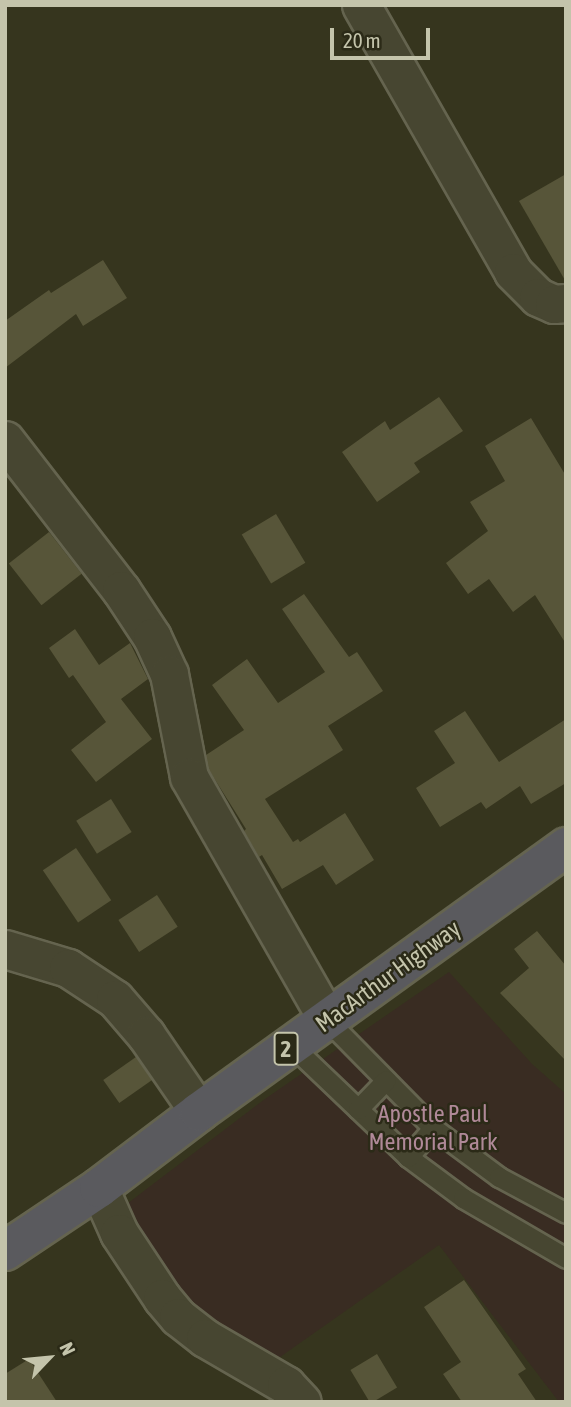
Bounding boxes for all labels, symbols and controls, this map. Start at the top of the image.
scale bar [333,14,433,58]
text: 20 m [343,28,381,52]
street label: MacArthur Highway [310,914,466,1038]
road number: 2 [272,1030,300,1068]
park label: Apostle Paul Memorial Park [368,1100,498,1156]
north arrow [14,1323,84,1393]
text: N [56,1339,80,1359]

